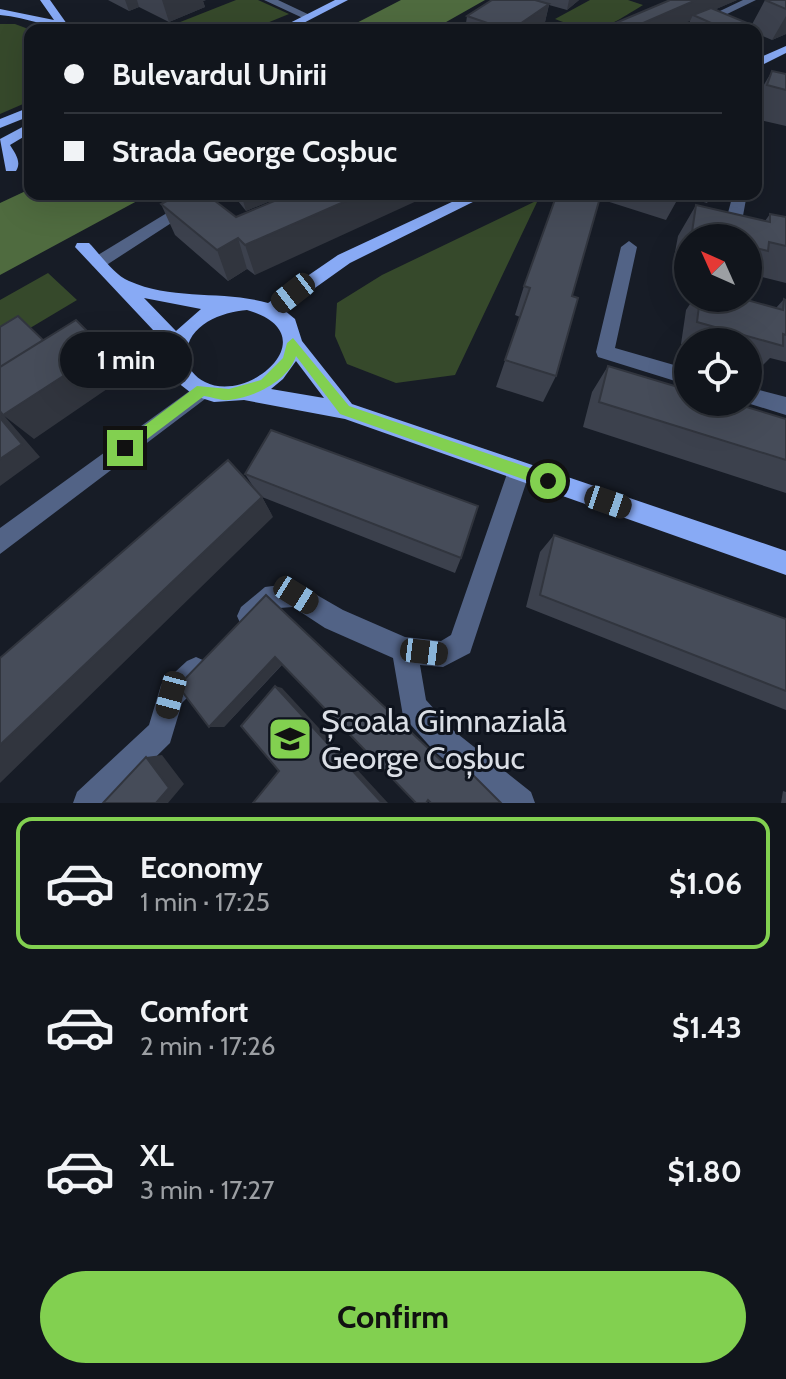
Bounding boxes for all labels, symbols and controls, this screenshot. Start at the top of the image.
text: Bulevardul Unirii [112,56,327,93]
text: Strada George Coșbuc [112,133,397,170]
north arrow [674,224,762,312]
map controls [674,224,762,416]
car [267,269,319,317]
button: locate [674,328,762,416]
callout: 1 min [59,332,191,388]
text: 1 min [97,344,155,376]
route end [107,430,143,466]
route start [530,463,566,499]
car [581,483,635,521]
car [269,572,323,618]
car [399,637,449,667]
car [153,669,189,721]
place label: Școala Gimnazială George Coșbuc [321,701,567,779]
school or university icon: Școala Gimnazială George Coșbuc [266,715,314,763]
icon: car [44,847,116,919]
text: Economy [140,849,263,886]
text: $1.06 [669,865,742,902]
text: 1 min · 17:25 [140,886,270,918]
icon: car [44,991,116,1063]
text: Comfort [140,993,248,1030]
text: $1.43 [672,1009,742,1046]
text: 2 min · 17:26 [140,1030,276,1062]
icon: car [44,1135,116,1207]
text: XL [140,1137,174,1174]
text: $1.80 [668,1153,742,1190]
text: 3 min · 17:27 [140,1174,274,1206]
button: Confirm [40,1271,746,1363]

